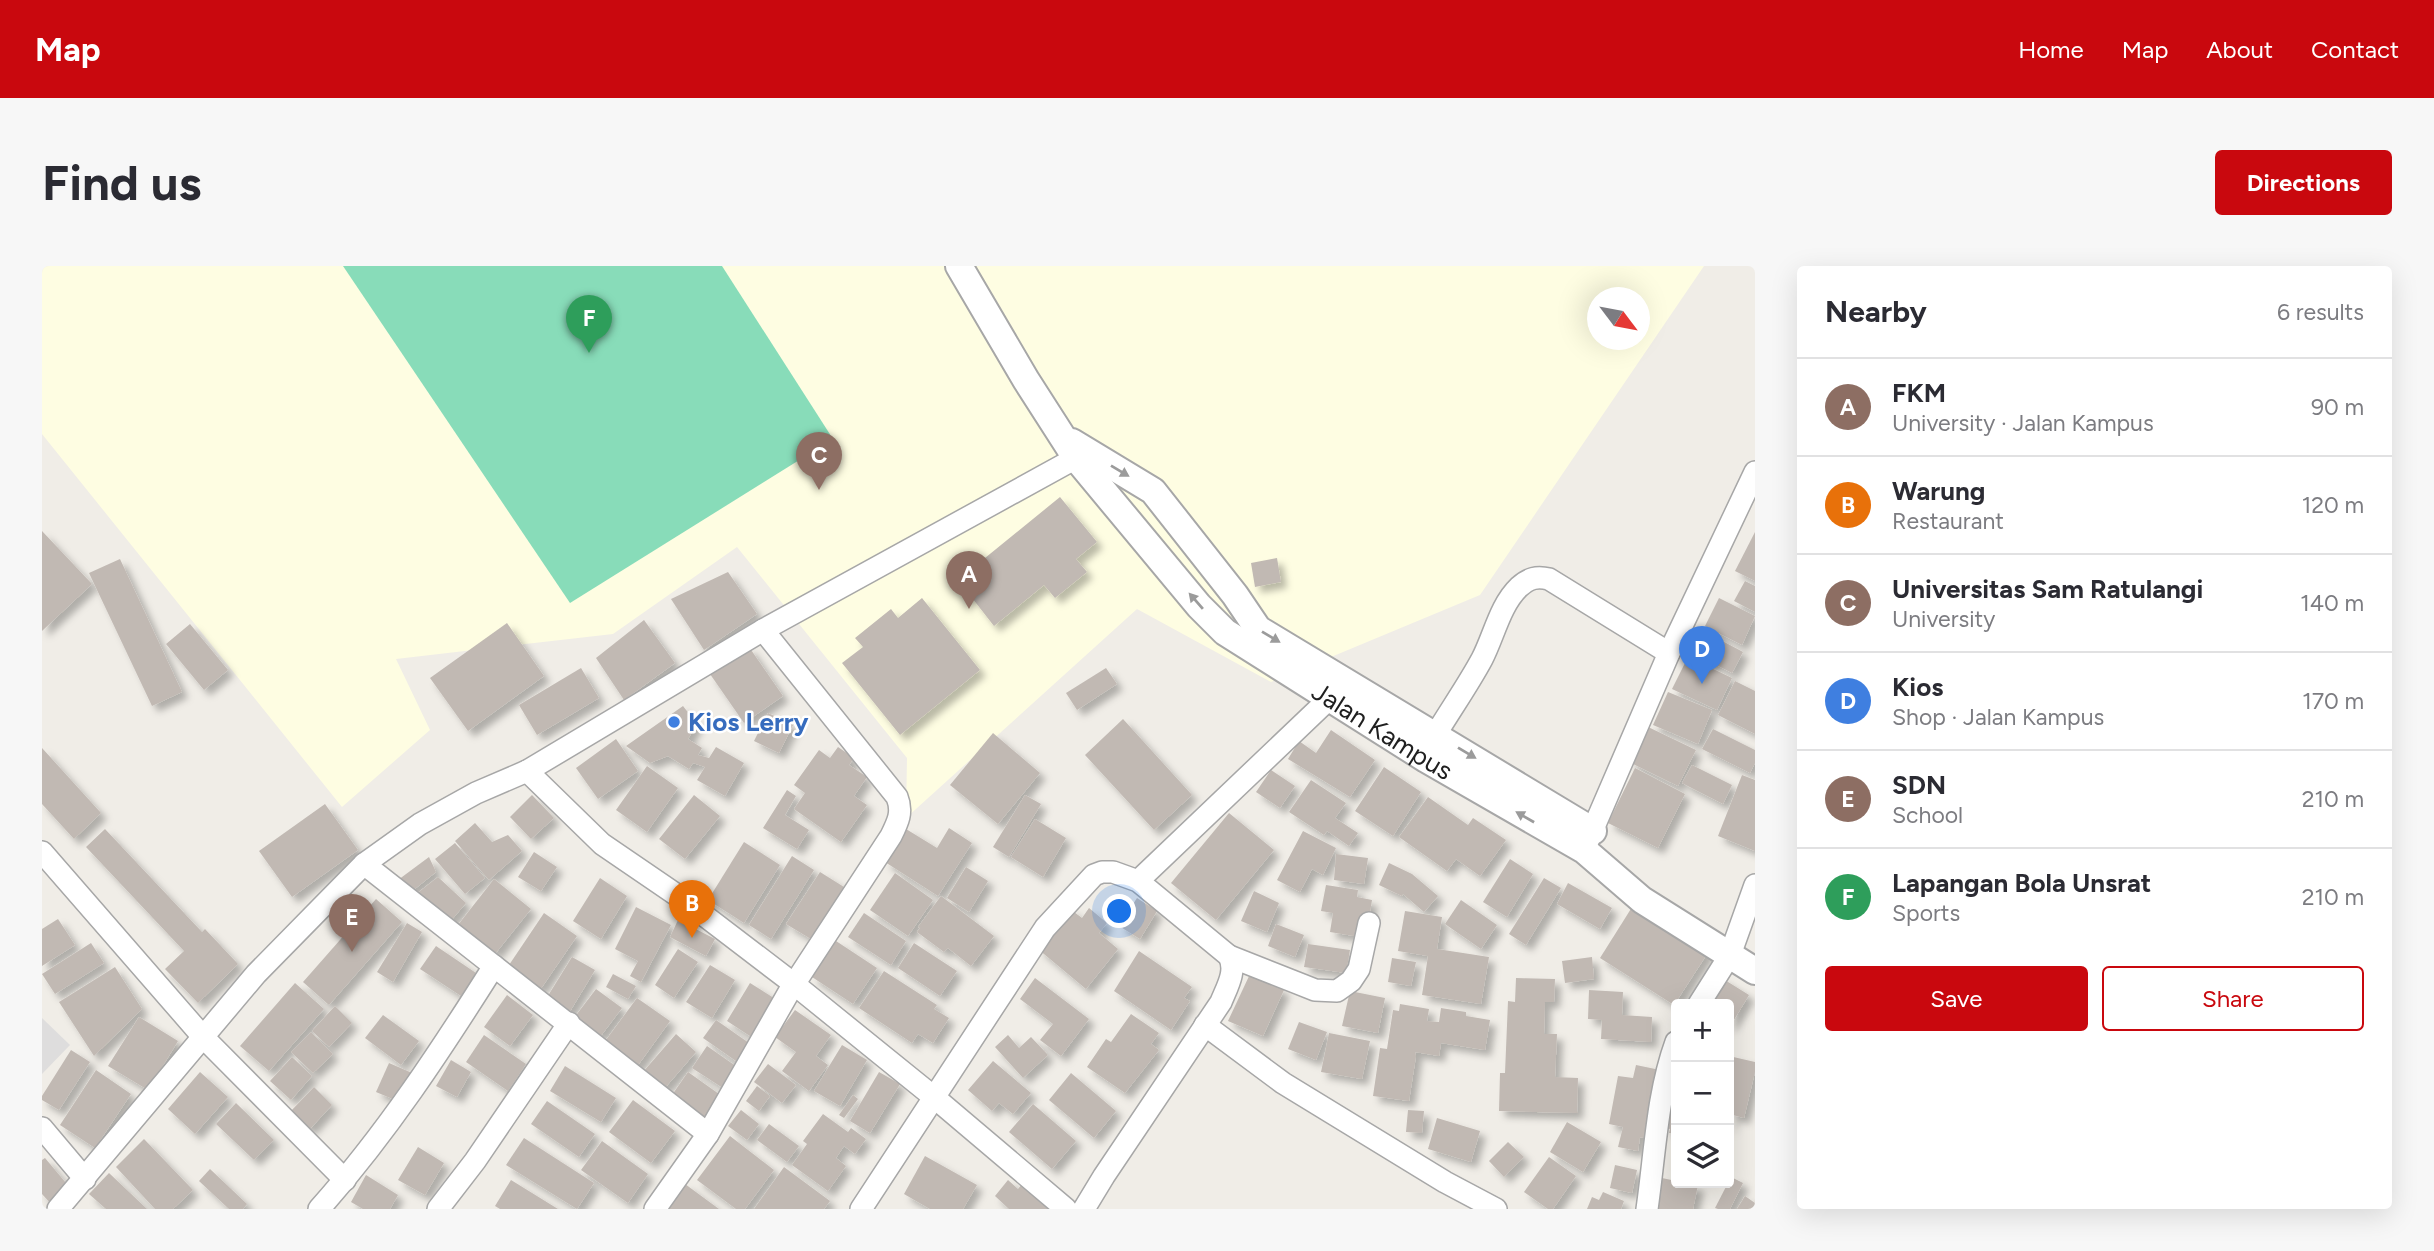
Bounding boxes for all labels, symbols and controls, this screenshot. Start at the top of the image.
text: Map [35,30,101,69]
text: Home [2018,35,2084,64]
text: Map [2122,35,2168,64]
text: About [2206,35,2273,64]
text: Contact [2311,35,2399,64]
button: Directions [2215,150,2392,215]
text: Find us [42,153,201,212]
north arrow [1587,287,1650,350]
text: Nearby [1825,293,1927,330]
pin: F [566,295,612,353]
text: 6 results [2277,298,2364,326]
text: FKM [1892,377,1946,409]
text: A [1840,393,1856,421]
text: 90 m [2311,393,2364,421]
text: University · Jalan Kampus [1892,409,2154,437]
pin: C [796,432,842,490]
one-way arrow [1111,465,1130,477]
text: Warung [1892,475,1985,507]
text: B [1841,491,1855,519]
text: 120 m [2302,491,2364,519]
text: Restaurant [1892,507,2004,535]
pin: A [946,551,992,609]
text: Universitas Sam Ratulangi [1892,573,2203,605]
text: C [1840,589,1856,617]
text: 140 m [2300,589,2364,617]
one-way arrow [1189,593,1204,610]
text: University [1892,605,1995,633]
pin: D [1679,626,1725,684]
one-way arrow [1262,630,1281,643]
text: Kios [1892,671,1943,703]
street label: Jalan Kampus [1306,675,1458,787]
text: D [1840,687,1856,715]
text: 170 m [2302,687,2364,715]
text: Shop · Jalan Kampus [1892,703,2104,731]
place label: Kios Lerry [688,706,809,738]
marker: Kios Lerry [666,714,682,730]
one-way arrow [1457,747,1476,759]
text: SDN [1892,769,1946,801]
text: E [1841,785,1855,813]
text: 210 m [2302,785,2364,813]
text: School [1892,801,1963,829]
one-way arrow [1515,810,1534,823]
text: Lapangan Bola Unsrat [1892,867,2151,899]
pin: B [669,880,715,938]
text: F [1842,883,1854,911]
text: 210 m [2302,883,2364,911]
pin: E [329,894,375,952]
your location [1102,894,1136,928]
text: Sports [1892,899,1960,927]
button: Save [1825,966,2088,1031]
button: Share [2102,966,2364,1031]
map controls [1671,999,1734,1188]
button: + [1671,999,1734,1062]
button: − [1671,1062,1734,1125]
button: layers [1671,1125,1734,1188]

